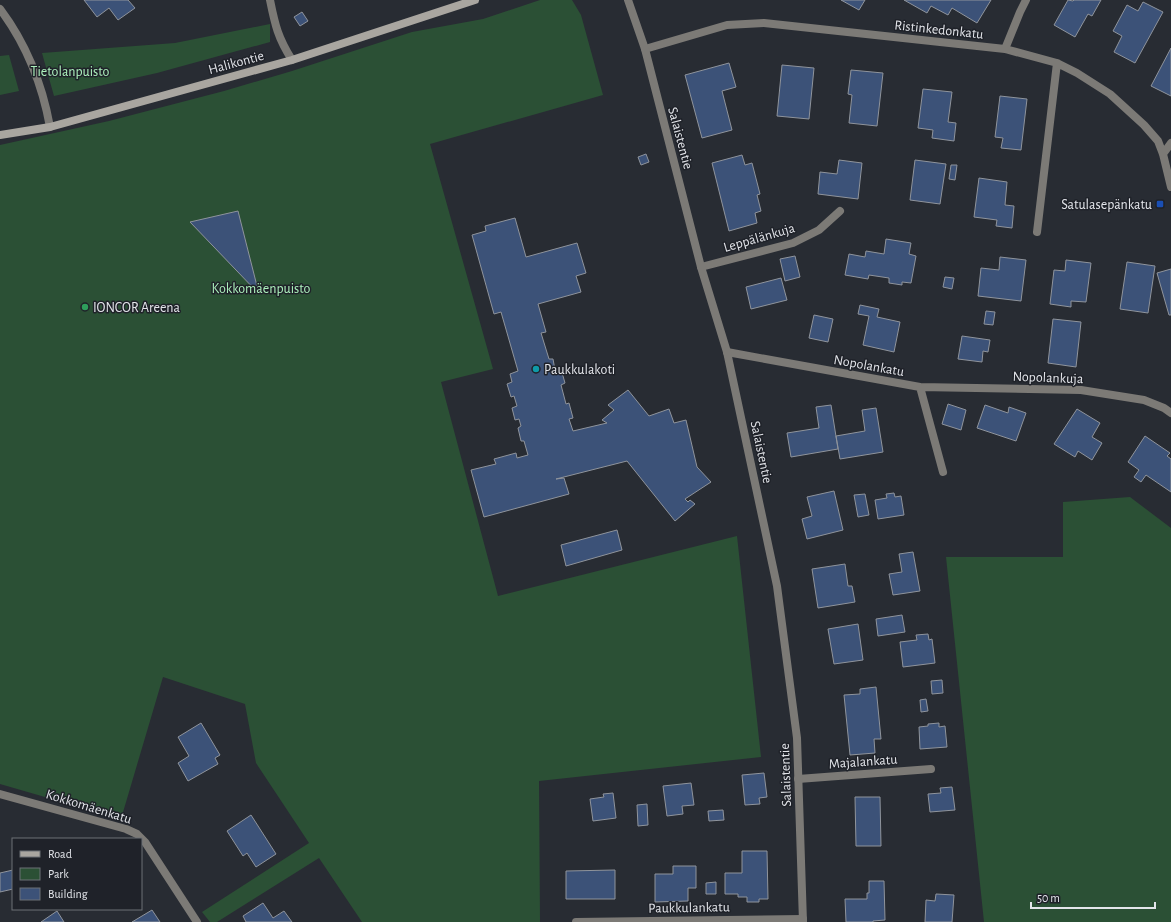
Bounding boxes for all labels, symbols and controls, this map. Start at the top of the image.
street label: Ristinkedonkatu [894,18,984,42]
street label: Halikontie [207,49,266,77]
park label: Tietolanpuisto [31,65,110,79]
street label: Salaistentie [665,106,695,171]
place label: Satulasepänkatu [1061,198,1152,212]
marker: Satulasepänkatu [1155,199,1165,209]
street label: Leppälänkuja [722,221,797,255]
park label: Kokkomäenpuisto [212,282,311,296]
place label: IONCOR Areena [93,301,181,315]
marker: IONCOR Areena [80,302,90,312]
street label: Nopolankatu [832,353,905,379]
place label: Paukkulakoti [544,363,615,377]
marker: Paukkulakoti [531,364,541,374]
street label: Nopolankuja [1012,370,1084,386]
street label: Salaistentie [748,420,774,485]
street label: Salaistentie [778,743,794,807]
street label: Majalankatu [828,753,898,771]
street label: Kokkomäenkatu [44,787,133,827]
legend [12,838,142,910]
text: Road [48,848,72,860]
text: Park [48,868,69,880]
scale bar [1031,884,1155,910]
text: Building [48,888,88,900]
text: 50 m [1037,892,1060,904]
street label: Paukkulankatu [648,900,730,916]

